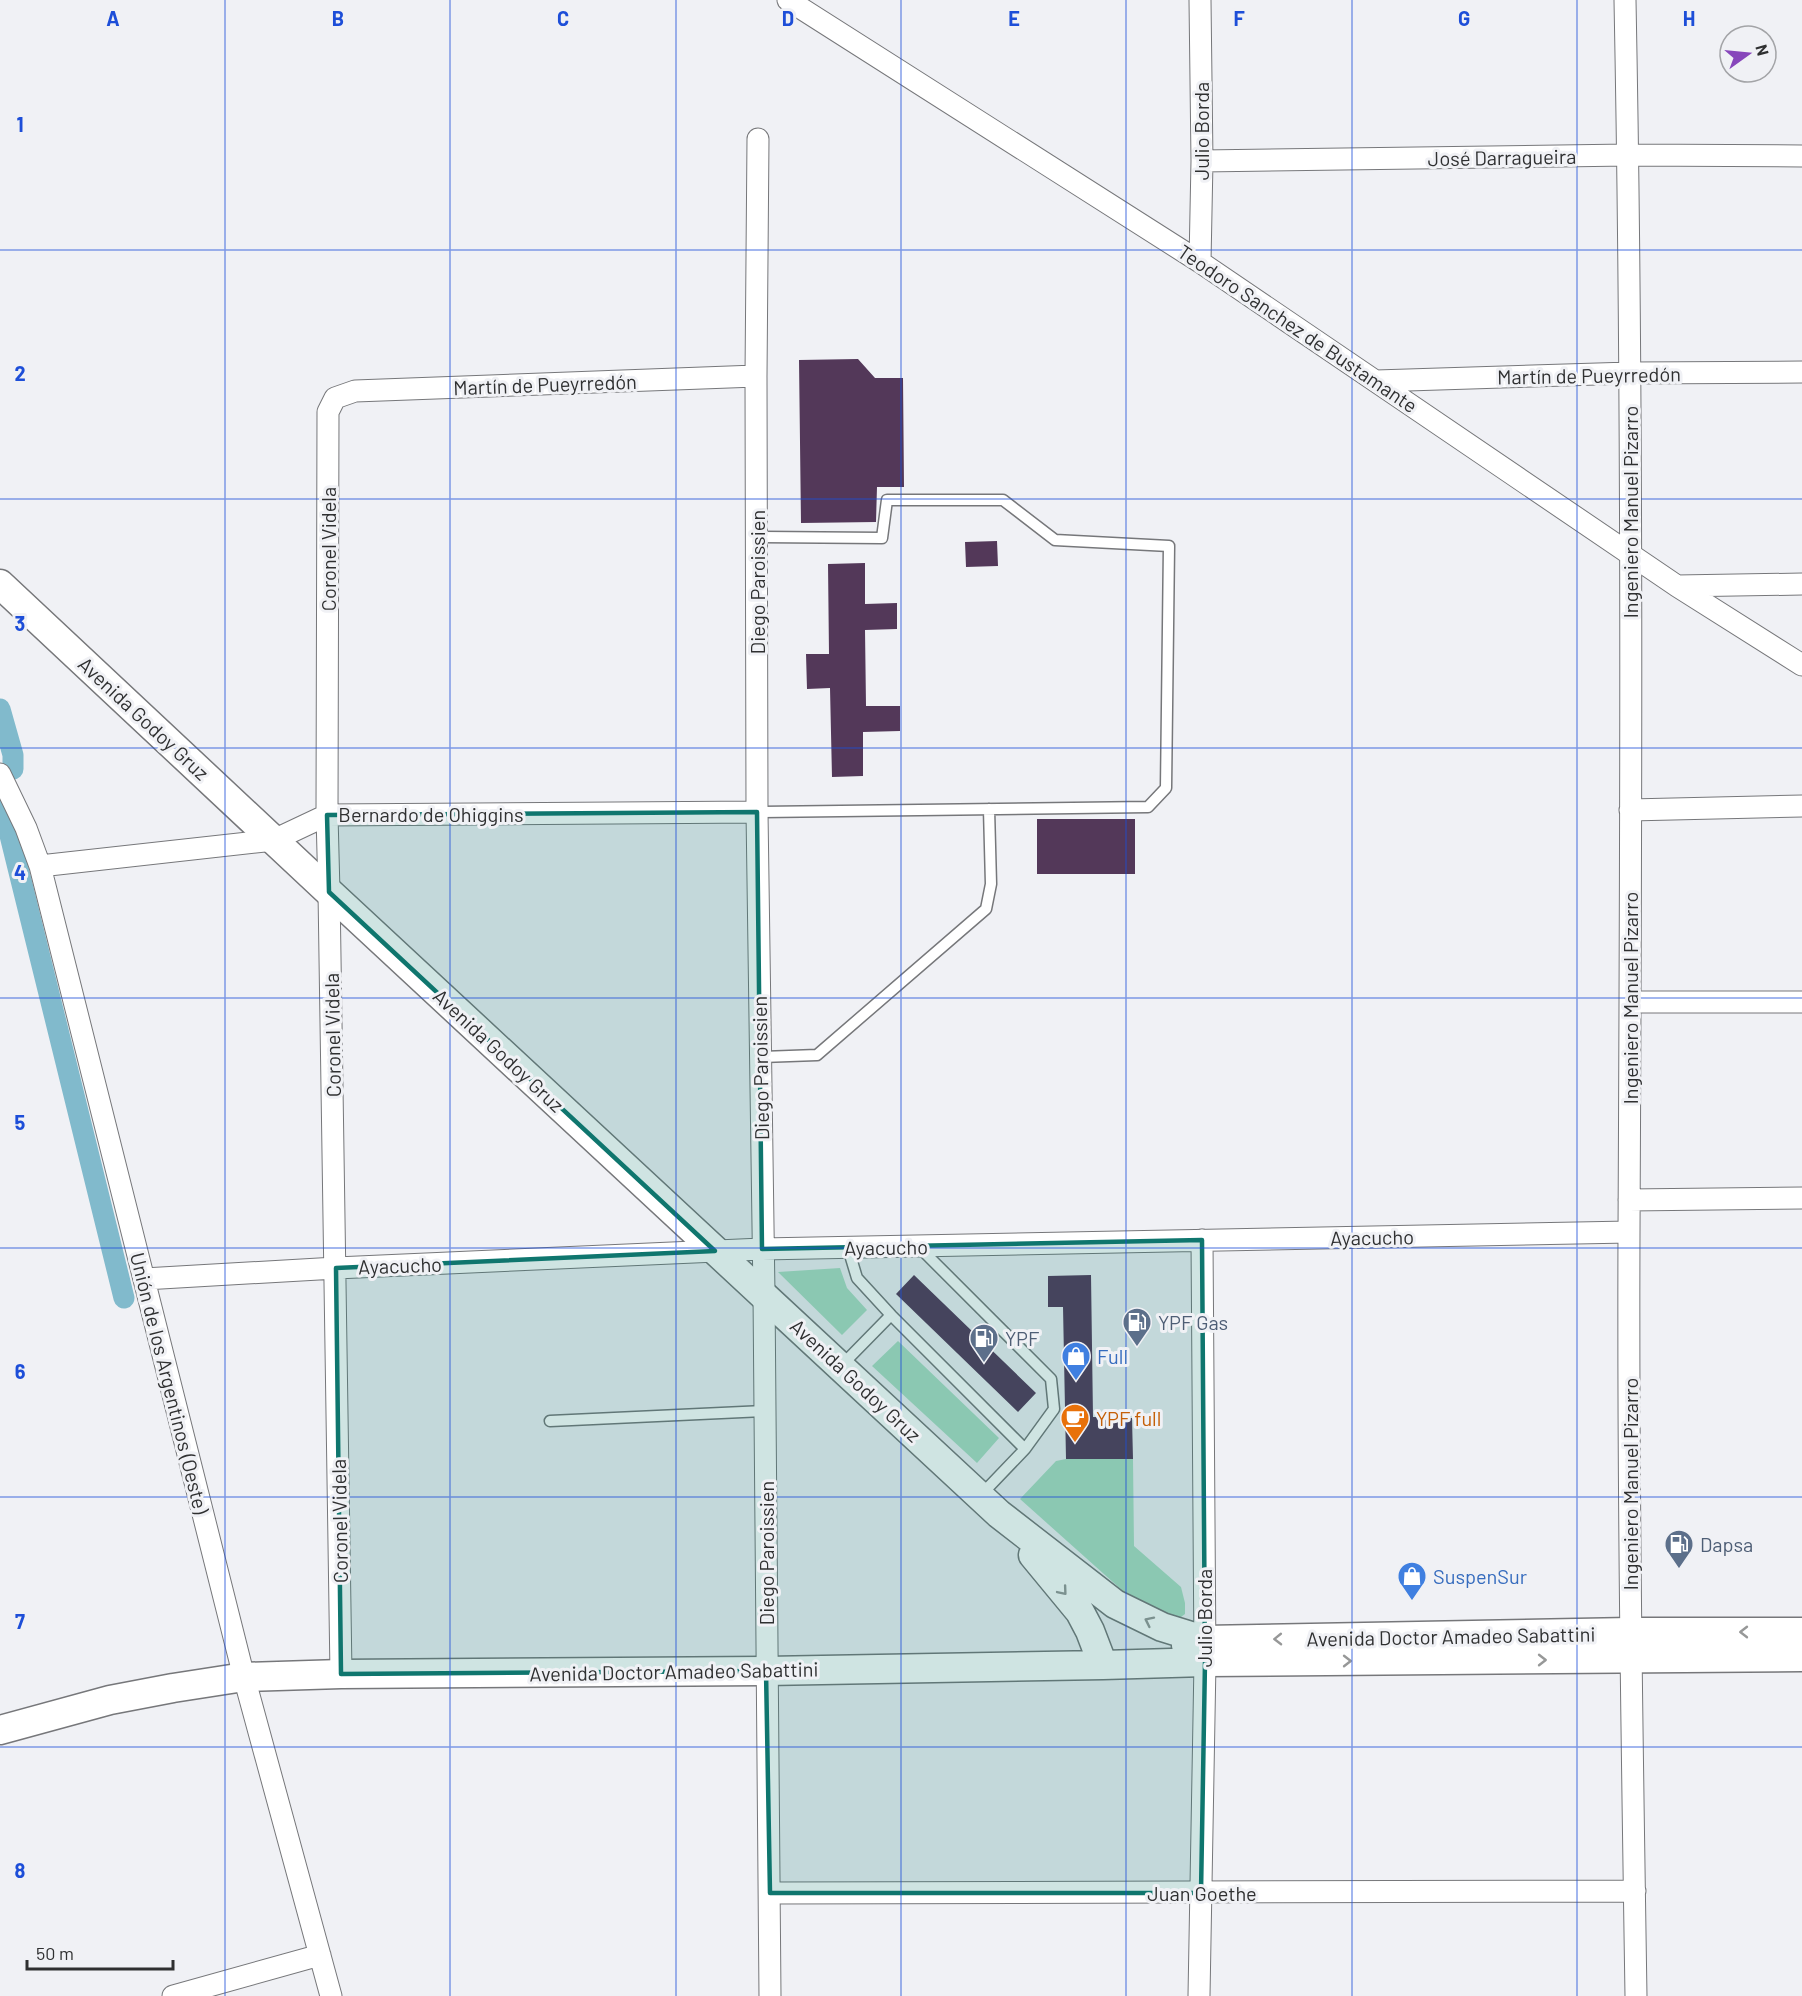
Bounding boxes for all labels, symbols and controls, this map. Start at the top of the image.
text: A [106,6,120,30]
text: B [332,6,344,30]
text: C [557,6,569,30]
text: D [782,6,794,30]
text: E [1008,6,1020,30]
text: F [1233,6,1245,30]
text: G [1458,6,1470,30]
text: H [1683,6,1695,30]
north arrow [1718,24,1778,84]
text: N [1752,42,1774,58]
street label: Julio Borda [1189,82,1213,180]
text: 1 [16,112,24,136]
street label: José Darragueira [1428,144,1576,170]
street label: Teodoro Sanchez de Bustamante [1174,239,1422,417]
text: 2 [14,361,26,385]
street label: Martín de Pueyrredón [1497,361,1681,389]
street label: Martín de Pueyrredón [453,369,637,399]
street label: Ingeniero Manuel Pizarro [1618,406,1642,618]
street label: Coronel Videla [316,487,340,611]
street label: Diego Paroissien [745,510,769,654]
text: 3 [15,611,25,635]
street label: Avenida Godoy Gruz [74,651,214,785]
street label: Bernardo de Ohiggins [338,802,524,826]
text: 4 [14,860,26,884]
street label: Ingeniero Manuel Pizarro [1618,892,1642,1104]
street label: Coronel Videla [319,973,345,1097]
street label: Avenida Godoy Gruz [429,983,569,1117]
street label: Diego Paroissien [747,996,773,1140]
text: 5 [15,1110,26,1134]
street label: Ayacucho [1330,1224,1414,1250]
street label: Ayacucho [844,1234,928,1260]
street label: Unión de los Argentinos (Oeste) [126,1250,214,1517]
street label: Ayacucho [358,1252,442,1278]
fuel station icon: YPF Gas [1121,1306,1153,1348]
place label: YPF Gas [1158,1310,1228,1334]
street label: Avenida Godoy Gruz [786,1313,926,1447]
fuel station icon: YPF [968,1322,1000,1364]
place label: YPF [1005,1326,1039,1350]
shop icon: Full [1060,1340,1092,1382]
place label: Full [1097,1344,1128,1368]
text: 6 [15,1359,26,1383]
street label: Ingeniero Manuel Pizarro [1618,1378,1642,1590]
cafe icon: YPF full [1059,1402,1091,1444]
place label: YPF full [1096,1406,1161,1430]
street label: Coronel Videla [326,1459,352,1583]
street label: Diego Paroissien [754,1481,778,1625]
fuel station icon: Dapsa [1663,1528,1695,1570]
place label: Dapsa [1700,1532,1753,1556]
shop icon: SuspenSur [1396,1560,1428,1602]
place label: SuspenSur [1433,1564,1527,1588]
street label: Julio Borda [1192,1569,1216,1667]
one-way arrow [1056,1584,1067,1595]
text: 7 [15,1609,25,1633]
one-way arrow [1145,1617,1156,1628]
street label: Avenida Doctor Amadeo Sabattini [1306,1621,1596,1651]
one-way arrow [1739,1626,1748,1638]
one-way arrow [1273,1633,1282,1645]
one-way arrow [1538,1654,1547,1666]
one-way arrow [1343,1655,1352,1667]
street label: Avenida Doctor Amadeo Sabattini [529,1656,819,1686]
text: 8 [15,1858,26,1882]
street label: Juan Goethe [1147,1881,1257,1905]
scale bar [27,1933,172,1971]
text: 50 m [36,1942,74,1964]

